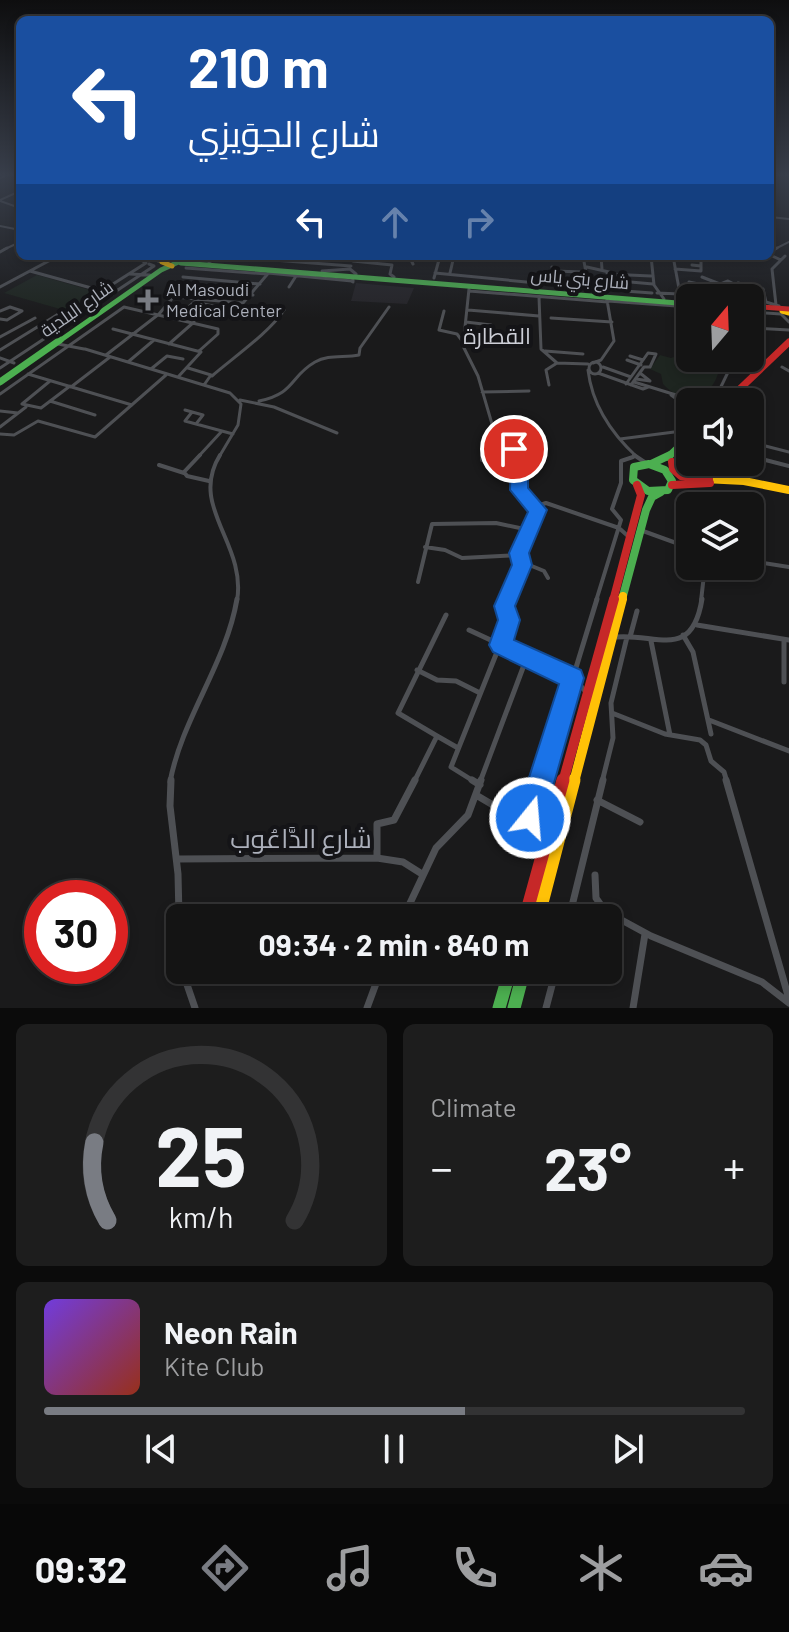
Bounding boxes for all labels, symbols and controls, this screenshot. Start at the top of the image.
text: 210 m [188,32,329,99]
icon: left [56,48,160,152]
text: شارع الحِوَيزِي [188,111,380,154]
icon: left [289,200,333,244]
icon: ahead [373,200,417,244]
icon: right [457,200,501,244]
street label: شارع بني ياس [530,263,630,297]
street label: شارع البلدية [36,275,118,343]
place label: Al Masoudi Medical Center [166,278,282,321]
north arrow [676,284,764,372]
map controls [676,284,764,580]
marker: Al Masoudi Medical Center [137,289,159,311]
district label: القطارة [463,322,531,349]
button: sound [676,388,764,476]
pin [480,415,548,483]
icon: arrive [492,427,536,471]
button: layers [676,492,764,580]
position arrow [488,776,572,860]
street label: شارع الدَّاعُوب [230,822,372,856]
speed limit sign: 30 [24,880,128,984]
text: 09:34 · 2 min · 840 m [259,926,529,962]
text: Climate [431,1091,517,1122]
text: 25 [156,1104,247,1204]
text: 23° [544,1131,632,1203]
text: − [431,1140,453,1193]
text: + [723,1140,745,1193]
text: km/h [169,1199,234,1234]
text: Neon Rain [164,1314,298,1350]
text: Kite Club [164,1350,265,1381]
icon: previous [139,1427,183,1471]
icon: pause [372,1427,416,1471]
icon: next [606,1427,650,1471]
icon: directions [197,1540,253,1596]
icon: music [322,1540,378,1596]
icon: phone [447,1540,503,1596]
icon: climate [573,1540,629,1596]
icon: car [698,1540,754,1596]
text: 09:32 [35,1547,127,1590]

